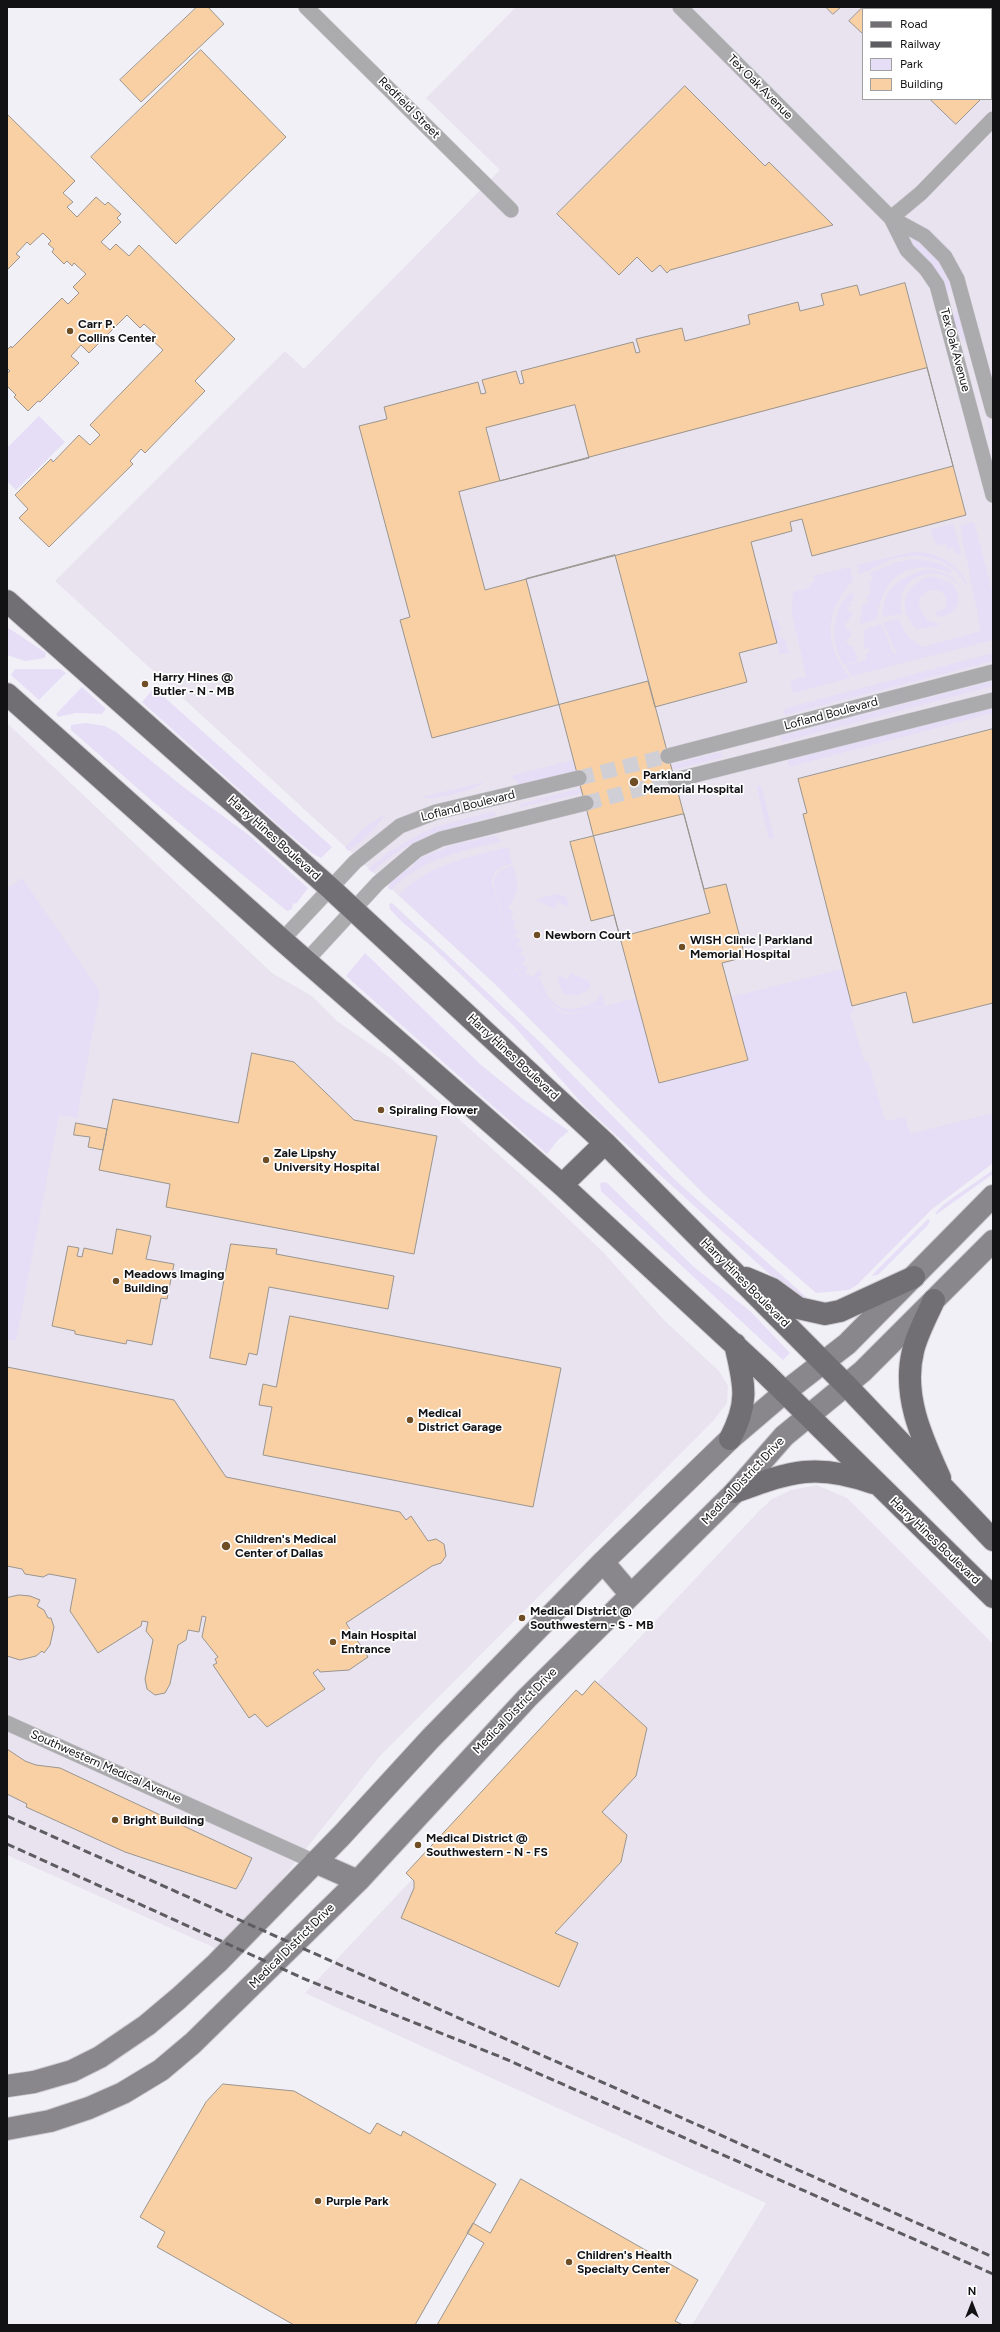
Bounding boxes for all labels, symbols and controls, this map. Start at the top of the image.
legend [862,8,992,100]
text: Road [900,17,928,31]
text: Railway [900,37,941,51]
street label: Tex Oak Avenue [725,52,795,122]
text: Park [900,57,923,71]
street label: Redfield Street [375,74,443,142]
text: Building [900,77,943,91]
street label: Tex Oak Avenue [937,307,973,393]
place label: Carr P. Collins Center [78,317,156,345]
marker: Carr P. Collins Center [65,326,75,336]
place label: Harry Hines @ Butler - N - MB [153,670,234,698]
marker: Harry Hines @ Butler - N - MB [140,679,150,689]
street label: Lofland Boulevard [783,695,879,733]
place label: Parkland Memorial Hospital [643,768,743,796]
marker: Parkland Memorial Hospital [628,776,640,788]
street label: Lofland Boulevard [419,787,517,825]
street label: Harry Hines Boulevard [225,793,323,883]
place label: Newborn Court [545,928,631,942]
marker: Newborn Court [532,930,542,940]
place label: WISH Clinic | Parkland Memorial Hospital [690,933,812,961]
marker: WISH Clinic | Parkland Memorial Hospital [677,942,687,952]
street label: Harry Hines Boulevard [464,1011,562,1103]
place label: Spiraling Flower [389,1103,478,1117]
marker: Spiraling Flower [376,1105,386,1115]
place label: Zale Lipshy University Hospital [274,1146,379,1174]
marker: Zale Lipshy University Hospital [261,1155,271,1165]
street label: Harry Hines Boulevard [698,1236,792,1330]
place label: Meadows Imaging Building [124,1267,224,1295]
marker: Meadows Imaging Building [111,1276,121,1286]
place label: Medical District Garage [418,1406,502,1434]
marker: Medical District Garage [405,1415,415,1425]
street label: Medical District Drive [699,1434,787,1528]
street label: Harry Hines Boulevard [887,1494,983,1588]
place label: Children's Medical Center of Dallas [235,1532,336,1560]
marker: Children's Medical Center of Dallas [220,1540,232,1552]
place label: Medical District @ Southwestern - S - MB [530,1604,653,1632]
marker: Medical District @ Southwestern - S - MB [517,1613,527,1623]
place label: Main Hospital Entrance [341,1628,416,1656]
marker: Main Hospital Entrance [328,1637,338,1647]
street label: Medical District Drive [470,1665,560,1757]
street label: Southwestern Medical Avenue [28,1727,184,1807]
place label: Bright Building [123,1813,204,1827]
marker: Bright Building [110,1815,120,1825]
place label: Medical District @ Southwestern - N - FS [426,1831,548,1859]
marker: Medical District @ Southwestern - N - FS [413,1840,423,1850]
street label: Medical District Drive [246,1900,338,1992]
place label: Purple Park [326,2194,389,2208]
marker: Purple Park [313,2196,323,2206]
place label: Children's Health Specialty Center [577,2248,672,2276]
marker: Children's Health Specialty Center [564,2257,574,2267]
north arrow [952,2284,992,2324]
text: N [968,2285,976,2298]

